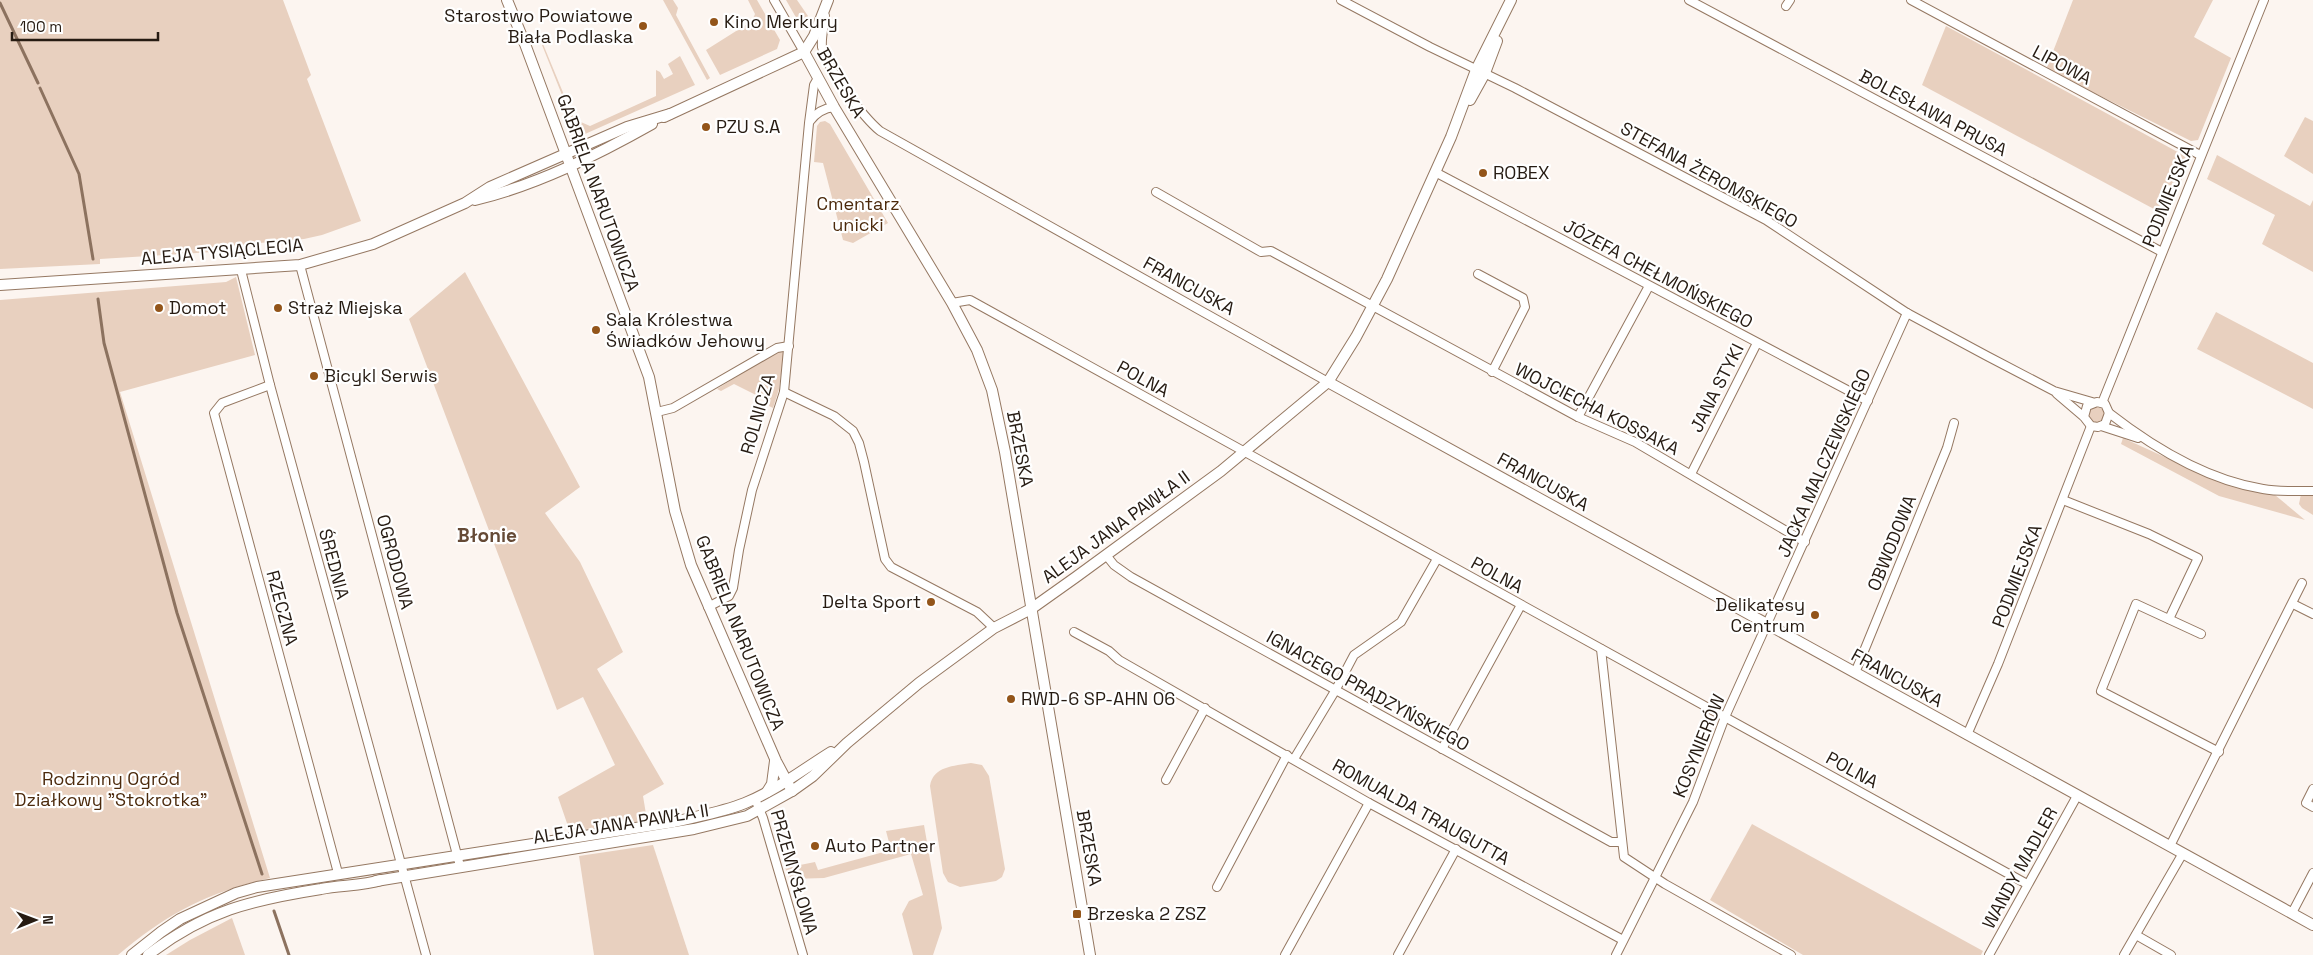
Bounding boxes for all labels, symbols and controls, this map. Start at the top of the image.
place label: Starostwo Powiatowe Biała Podlaska [444,4,633,48]
scale bar [12,10,159,42]
place label: Kino Merkury [724,10,838,33]
marker: Kino Merkury [708,16,720,28]
text: 100 m [20,17,62,36]
marker: Starostwo Powiatowe Biała Podlaska [637,20,649,32]
street label: LIPOWA [2029,39,2096,90]
street label: BRZESKA [812,44,871,122]
street label: BOLESŁAWA PRUSA [1855,64,2011,161]
street label: GABRIELA NARUTOWICZA [552,91,645,295]
place label: PZU S.A [716,115,780,138]
street label: STEFANA ŻEROMSKIEGO [1617,116,1802,233]
marker: PZU S.A [700,121,712,133]
street label: PODMIEJSKA [2137,141,2199,250]
place label: ROBEX [1493,161,1549,184]
marker: ROBEX [1477,167,1489,179]
park label: Cmentarz unicki [816,192,900,236]
street label: JÓZEFA CHEŁMOŃSKIEGO [1559,214,1757,333]
street label: ALEJA TYSIĄCLECIA [140,233,304,270]
street label: FRANCUSKA [1139,251,1239,320]
place label: Domot [169,296,227,319]
place label: Straż Miejska [288,296,403,319]
marker: Domot [153,302,165,314]
marker: Straż Miejska [272,302,284,314]
place label: Sala Królestwa Świadków Jehowy [606,308,765,352]
marker: Sala Królestwa Świadków Jehowy [590,324,602,336]
street label: JANA STYKI [1684,340,1749,436]
street label: POLNA [1113,355,1173,402]
street label: WOJCIECHA KOSSAKA [1511,357,1683,460]
place label: Bicykl Serwis [324,364,438,387]
street label: JACKA MALCZEWSKIEGO [1772,365,1876,561]
marker: Bicykl Serwis [308,370,320,382]
street label: ROLNICZA [735,371,780,457]
street label: BRZESKA [1002,409,1039,489]
street label: FRANCUSKA [1493,447,1593,516]
street label: ALEJA JANA PAWŁA II [1037,465,1194,588]
street label: OBWODOWA [1862,492,1921,594]
street label: OGRODOWA [372,512,419,612]
street label: PODMIEJSKA [1986,521,2047,631]
district label: Błonie [457,523,517,548]
street label: ŚREDNIA [314,526,355,602]
street label: GABRIELA NARUTOWICZA [691,532,790,734]
street label: POLNA [1467,551,1527,598]
street label: RZECZNA [261,568,304,648]
place label: Delta Sport [822,590,921,613]
place label: Delikatesy Centrum [1715,593,1805,637]
marker: Delta Sport [925,596,937,608]
marker: Delikatesy Centrum [1809,609,1821,621]
street label: IGNACEGO PRĄDZYŃSKIEGO [1263,625,1474,756]
street label: FRANCUSKA [1847,643,1947,712]
place label: RWD-6 SP-AHN 06 [1021,687,1175,710]
street label: KOSYNIERÓW [1667,690,1730,801]
marker: RWD-6 SP-AHN 06 [1005,693,1017,705]
street label: POLNA [1822,746,1882,793]
street label: ROMUALDA TRAUGUTTA [1329,753,1514,870]
park label: Rodzinny Ogród Działkowy "Stokrotka" [15,767,207,811]
street label: ALEJA JANA PAWŁA II [531,798,711,849]
street label: WANDY MADLER [1977,803,2062,933]
street label: PRZEMYSŁOWA [766,807,823,937]
street label: BRZESKA [1071,808,1108,888]
place label: Auto Partner [825,834,936,857]
marker: Auto Partner [809,840,821,852]
north arrow [10,895,60,945]
place label: Brzeska 2 ZSZ [1087,902,1206,925]
marker: Brzeska 2 ZSZ [1071,908,1083,920]
text: N [39,915,57,925]

